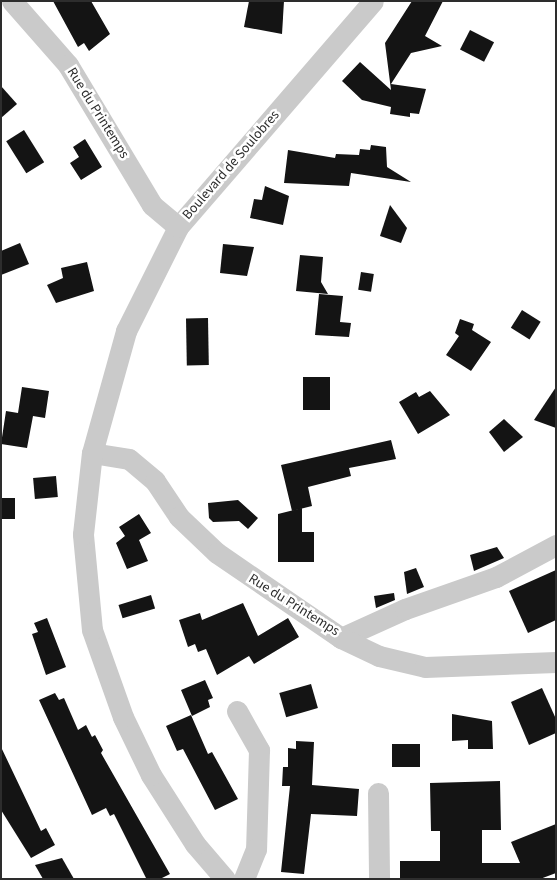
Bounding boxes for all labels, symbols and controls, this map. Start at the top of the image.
street label: Rue du Printemps [63,64,133,162]
street label: Boulevard de Soulobres [179,107,283,223]
street label: Rue du Printemps [245,570,343,640]

